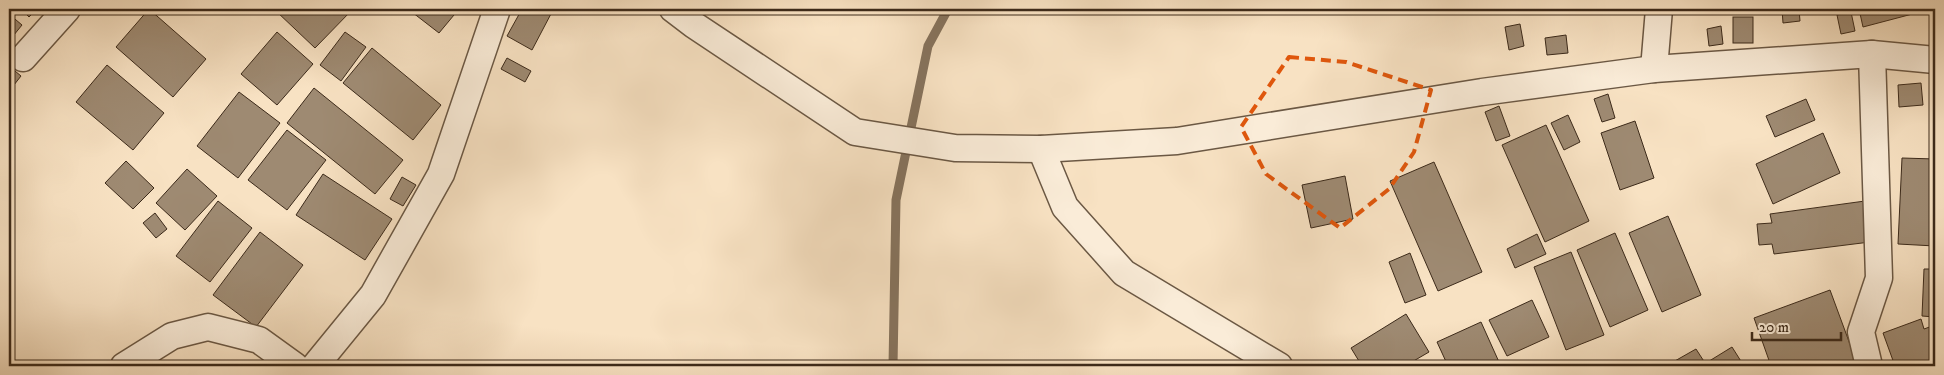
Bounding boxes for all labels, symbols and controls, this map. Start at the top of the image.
scale bar [1752,310,1840,342]
text: 20 m [1759,318,1789,337]

